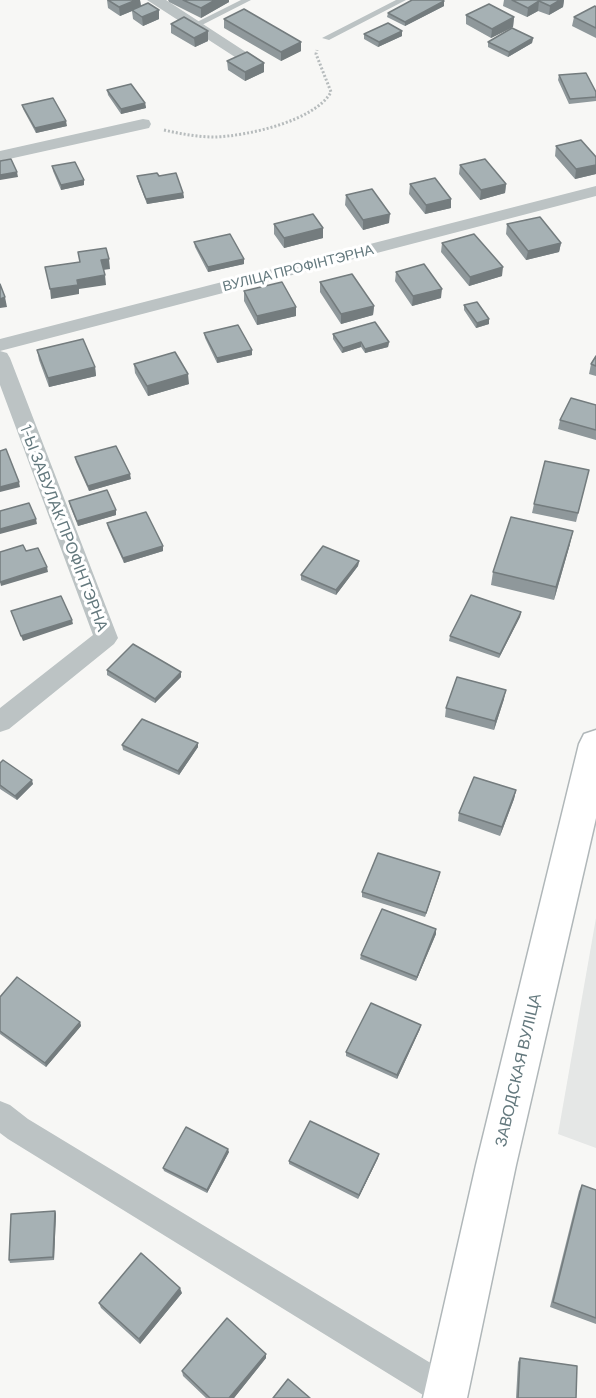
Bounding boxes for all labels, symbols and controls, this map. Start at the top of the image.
street label: ВУЛІЦА ПРОФІНТЭРНА [221,241,375,295]
street label: 1-Ы ЗАВУЛАК ПРОФІНТЭРНА [16,422,112,634]
street label: ЗАВОДСКАЯ ВУЛІЦА [491,991,545,1149]

